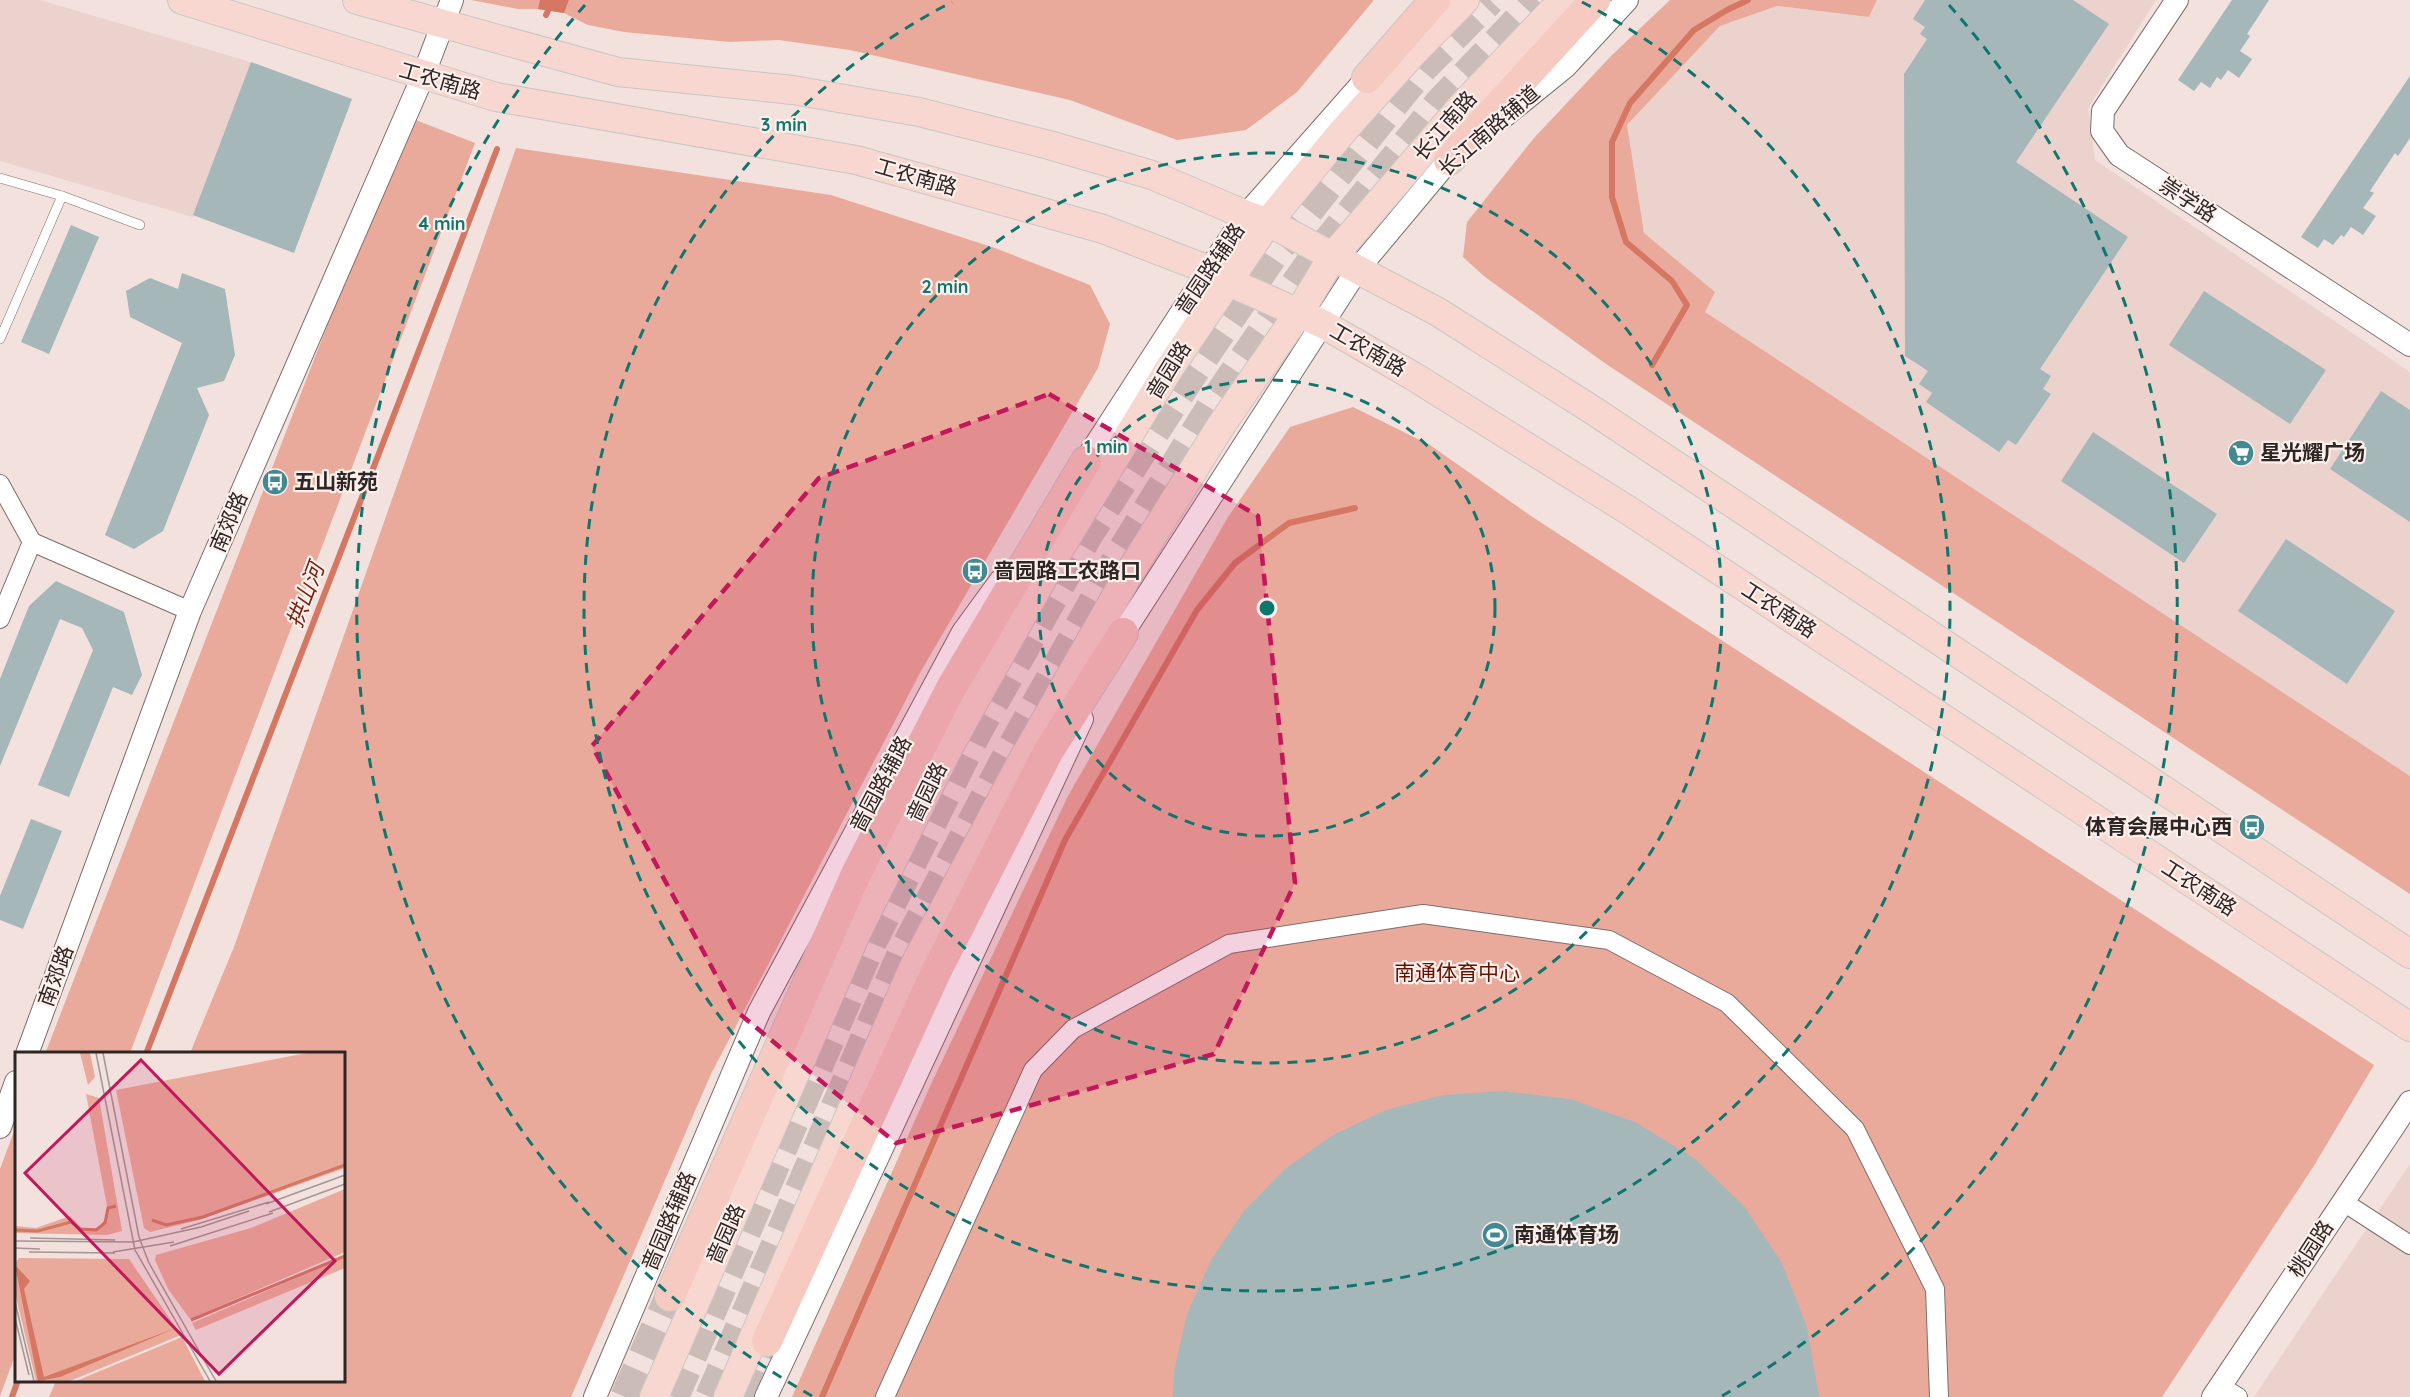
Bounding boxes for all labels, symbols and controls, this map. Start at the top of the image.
street label: 工农南路 [396,56,484,104]
street label: 长江南路辅道 [1432,79,1544,181]
street label: 长江南路 [1407,85,1482,166]
text: 3 min [761,113,807,136]
street label: 工农南路 [872,152,960,200]
street label: 崇学路 [2155,171,2222,227]
text: 4 min [418,212,466,235]
street label: 啬园路辅路 [1169,218,1249,319]
text: 2 min [922,275,968,298]
street label: 工农南路 [1326,317,1411,381]
street label: 啬园路 [1140,336,1196,403]
text: 1 min [1084,435,1128,458]
supermarket icon: 星光耀广场 [2226,438,2256,468]
place label: 星光耀广场 [2260,439,2365,465]
bus stop icon: 五山新苑 [260,467,290,497]
place label: 五山新苑 [294,468,378,494]
street label: 南郊路 [204,488,252,556]
water label: 拱山河 [280,555,331,631]
bus stop icon: 啬园路工农路口 [960,556,990,586]
place label: 啬园路工农路口 [994,557,1141,583]
street label: 工农南路 [1737,575,1822,643]
centre of rings [1257,598,1277,618]
street label: 啬园路辅路 [844,731,916,836]
street label: 啬园路 [901,758,952,826]
bus stop icon: 体育会展中心西 [2237,812,2267,842]
place label: 体育会展中心西 [2085,813,2232,839]
street label: 工农南路 [2157,853,2242,921]
street label: 南郊路 [32,942,78,1010]
park label: 南通体育中心 [1394,959,1520,985]
inset map [15,1052,345,1382]
street label: 啬园路辅路 [636,1167,701,1274]
street label: 啬园路 [700,1200,750,1268]
street label: 桃园路 [2282,1215,2338,1282]
sports icon: 南通体育场 [1480,1220,1510,1250]
place label: 南通体育场 [1514,1221,1619,1247]

